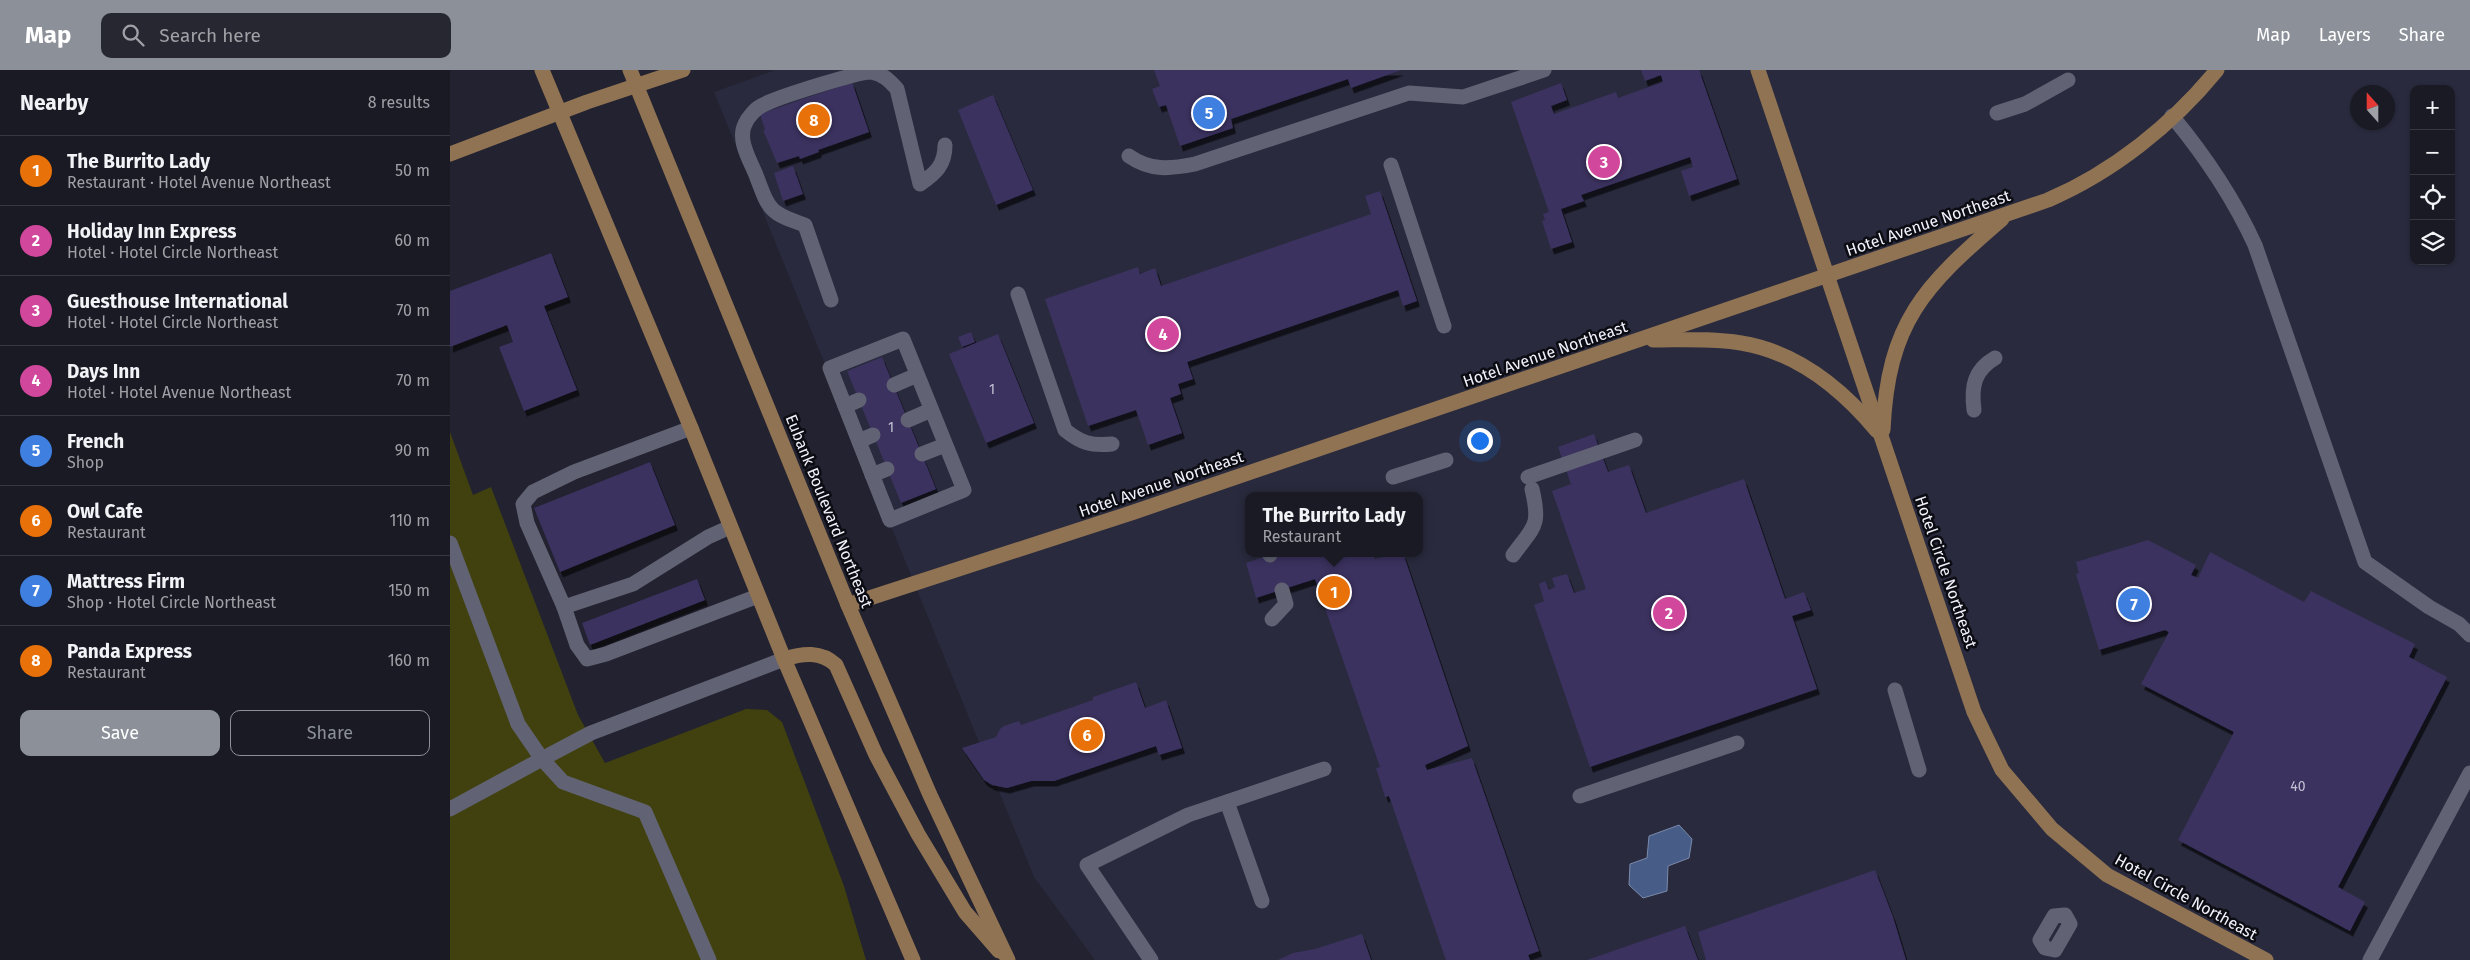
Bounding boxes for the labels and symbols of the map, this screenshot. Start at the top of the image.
north arrow [2350,85,2395,130]
pin: 5 [1193,94,1225,132]
pin: 8 [798,101,830,139]
pin: 3 [1588,143,1620,181]
street label: Hotel Avenue Northeast [1843,186,2013,260]
pin: 4 [1147,315,1179,353]
street label: Hotel Avenue Northeast [1460,317,1630,391]
house number: 1 [989,381,995,398]
street label: Eubank Boulevard Northeast [781,412,877,611]
house number: 1 [888,419,894,436]
your location [1467,428,1493,454]
street label: Hotel Avenue Northeast [1076,447,1246,521]
street label: Hotel Circle Northeast [1911,493,1981,651]
pin: 1 [1318,573,1350,611]
pin: 7 [2118,585,2150,623]
pin: 2 [1653,594,1685,632]
pin: 6 [1071,716,1103,754]
house number: 40 [2290,778,2306,795]
street label: Hotel Circle Northeast [2112,850,2261,944]

